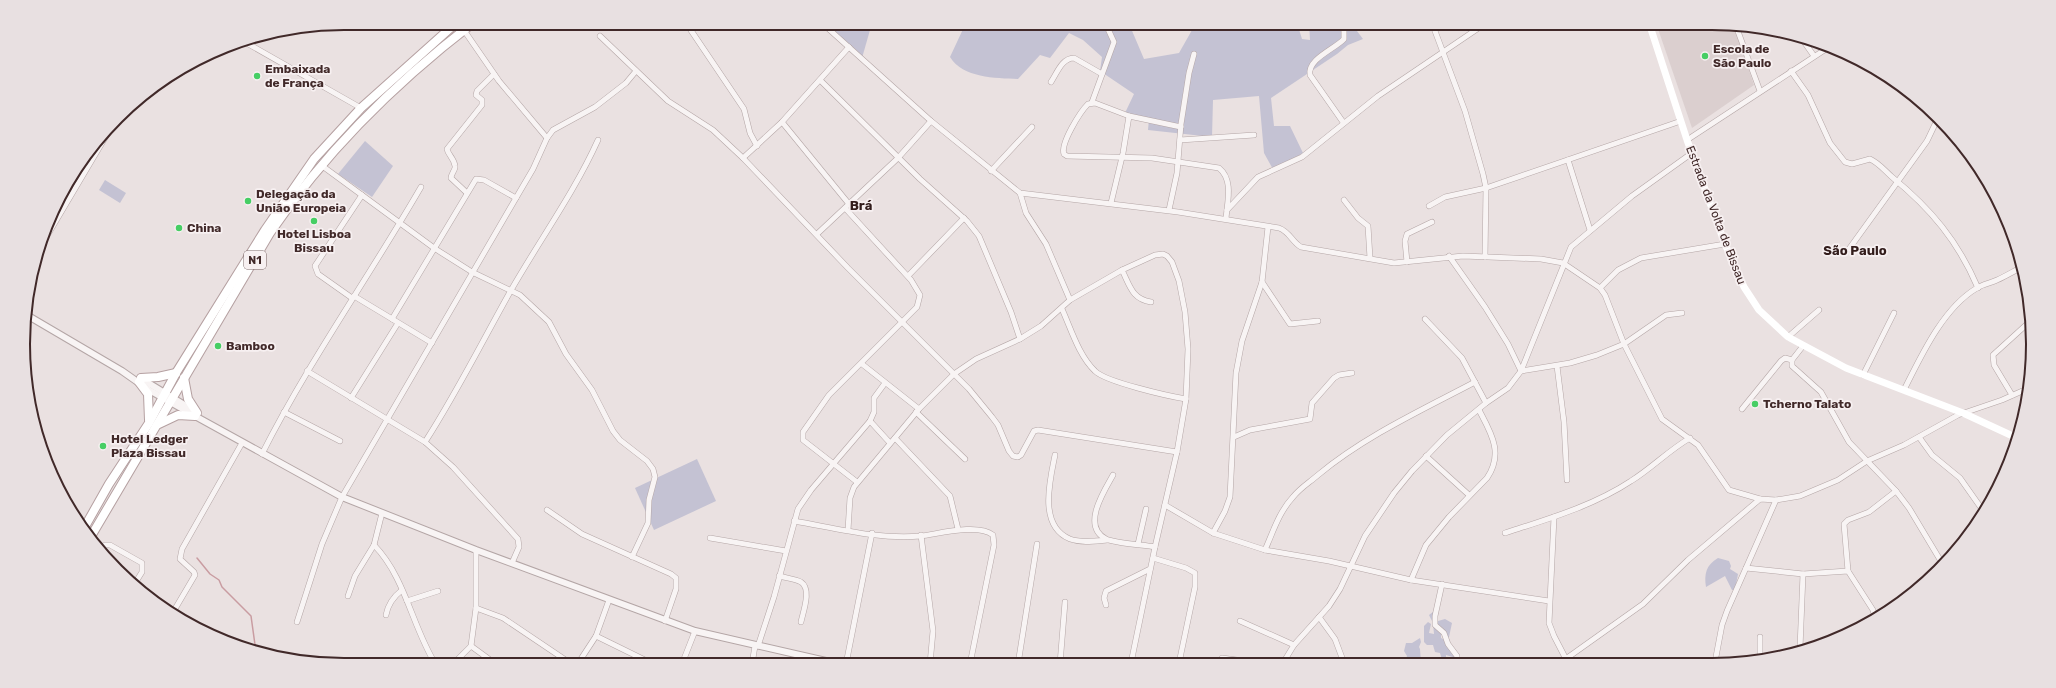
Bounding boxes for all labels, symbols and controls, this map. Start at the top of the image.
place label: Escola de São Paulo [1713,42,1771,70]
marker: Escola de São Paulo [1700,51,1710,61]
place label: Embaixada de França [265,62,330,90]
marker: Embaixada de França [252,71,262,81]
street label: Estrada da Volta de Bissau [1683,144,1749,286]
place label: Delegação da União Europeia [256,187,346,215]
marker: Delegação da União Europeia [243,196,253,206]
district label: Brá [850,198,872,213]
marker: Hotel Lisboa Bissau [309,216,319,226]
place label: China [187,221,221,235]
marker: China [174,223,184,233]
place label: Hotel Lisboa Bissau [277,227,351,255]
district label: São Paulo [1823,243,1887,258]
road number: N1 [244,251,266,269]
place label: Bamboo [226,339,275,353]
marker: Bamboo [213,341,223,351]
place label: Tcherno Talato [1763,397,1851,411]
marker: Tcherno Talato [1750,399,1760,409]
place label: Hotel Ledger Plaza Bissau [111,432,189,460]
marker: Hotel Ledger Plaza Bissau [98,441,108,451]

